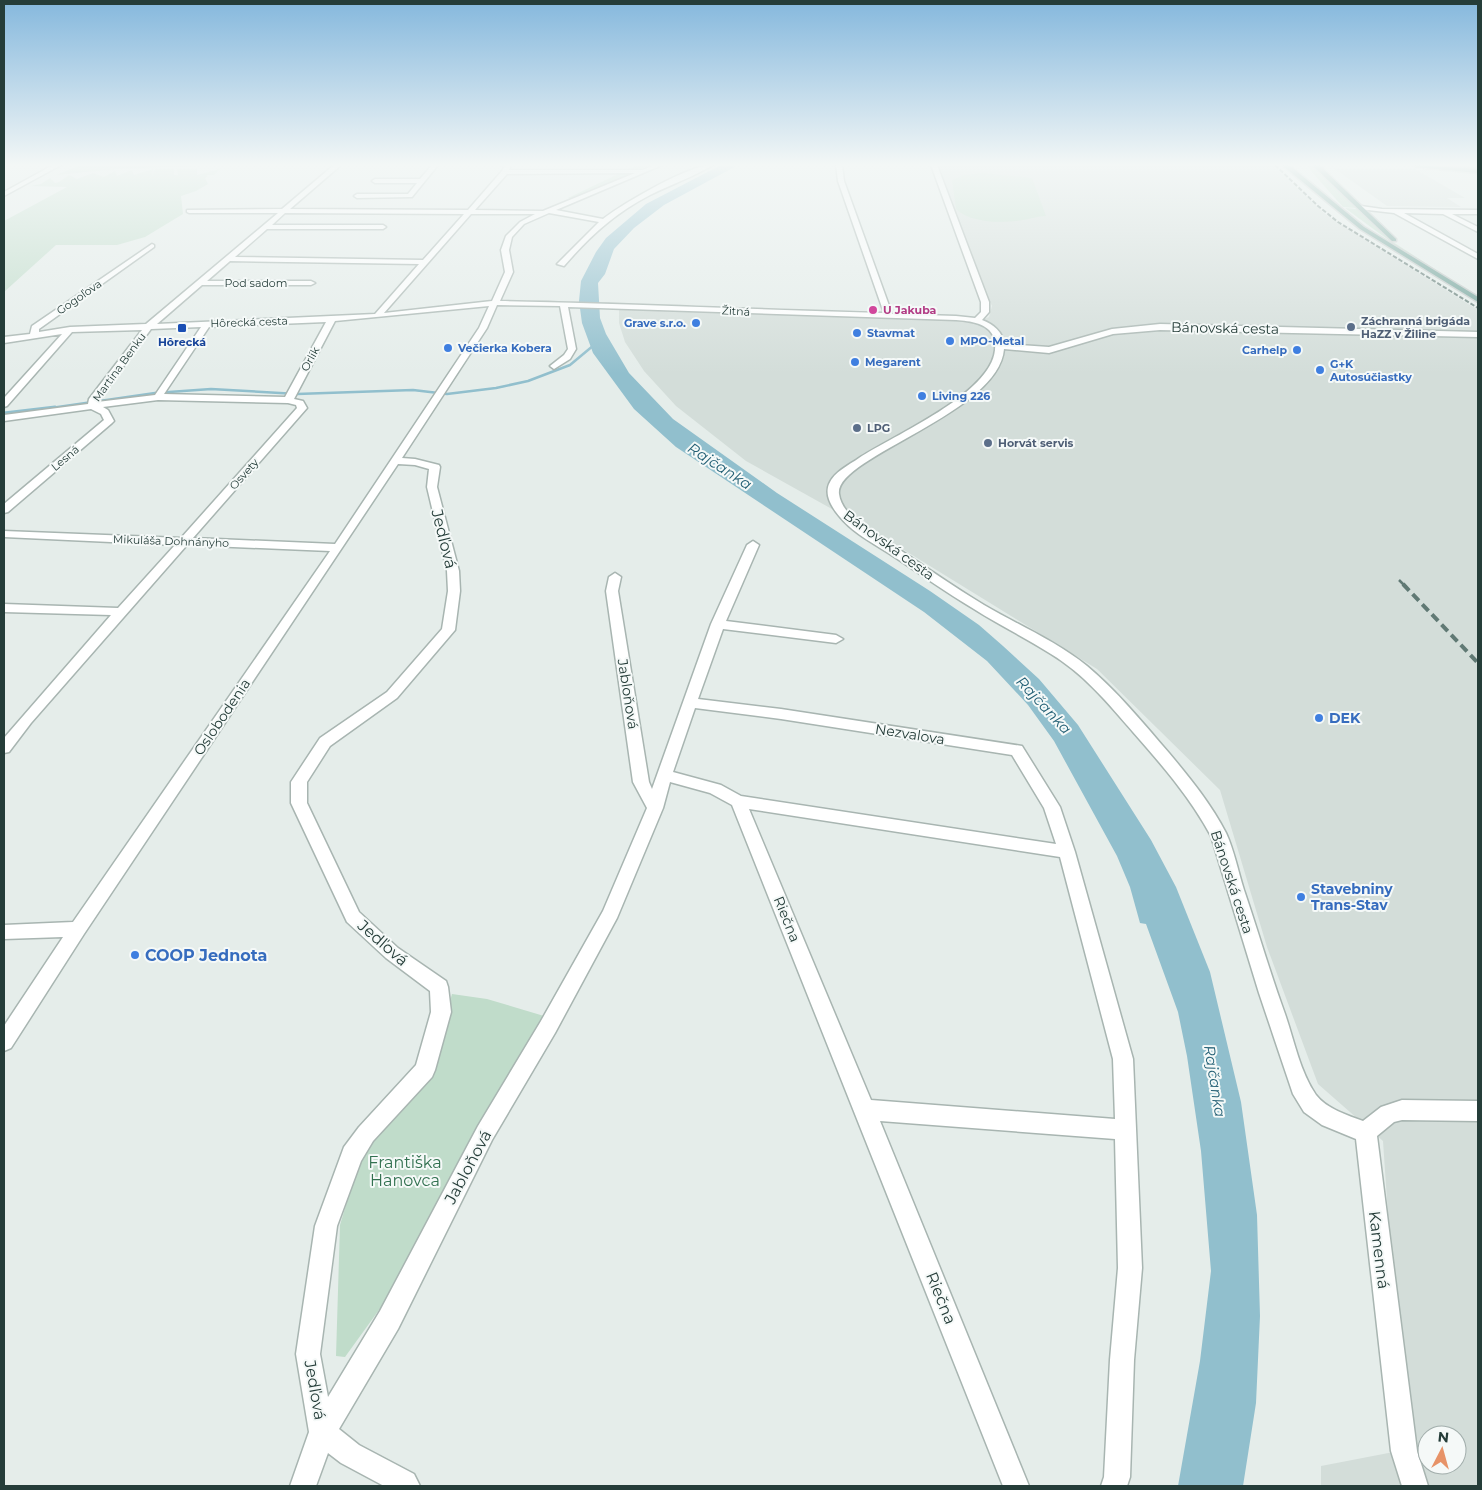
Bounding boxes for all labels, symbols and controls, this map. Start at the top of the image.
street label: Gogoľova [54,276,104,318]
street label: Pod sadom [225,276,287,290]
street label: Žitná [721,303,751,319]
place label: U Jakuba [883,303,937,317]
marker: U Jakuba [867,304,879,316]
street label: Hôrecká cesta [210,314,288,330]
place label: Záchranná brigáda HaZZ v Žiline [1361,314,1470,341]
place label: Grave s.r.o. [624,316,686,330]
marker: Grave s.r.o. [690,317,702,329]
street label: Bánovská cesta [1171,318,1279,338]
marker: Záchranná brigáda HaZZ v Žiline [1345,321,1357,333]
marker: Hôrecká [176,322,188,334]
place label: Stavmat [867,326,915,340]
marker: Stavmat [851,327,863,339]
street label: Martina Benku [89,330,149,404]
place label: MPO-Metal [960,334,1024,348]
place label: Hôrecká [158,335,206,349]
marker: MPO-Metal [944,335,956,347]
place label: Večierka Kobera [457,341,552,355]
marker: Večierka Kobera [442,342,454,354]
place label: Carhelp [1242,343,1287,357]
street label: Orlík [298,344,323,374]
marker: Carhelp [1291,344,1303,356]
place label: Megarent [865,355,921,369]
marker: Megarent [849,356,861,368]
place label: G+K Autosúčiastky [1329,357,1412,384]
marker: G+K Autosúčiastky [1314,364,1326,376]
place label: Living 226 [932,389,990,403]
marker: Living 226 [916,390,928,402]
place label: LPG [867,421,890,435]
marker: LPG [851,422,863,434]
place label: Horvát servis [998,436,1074,450]
marker: Horvát servis [982,437,994,449]
water label: Rajčanka [684,438,756,494]
street label: Lesná [48,442,82,474]
street label: Osvety [226,456,262,492]
street label: Jedľová [427,506,461,571]
street label: Bánovská cesta [840,506,938,584]
street label: Mikuláša Dohnányho [113,532,229,550]
street label: Jabloňová [613,657,642,730]
water label: Rajčanka [1012,672,1076,738]
street label: Oslobodenia [190,675,254,759]
place label: DEK [1329,709,1361,727]
marker: DEK [1313,712,1325,724]
street label: Nezvalova [874,720,946,748]
street label: Bánovská cesta [1207,828,1257,936]
place label: Stavebniny Trans-Stav [1311,880,1393,914]
marker: Stavebniny Trans-Stav [1295,891,1307,903]
street label: Riečna [770,893,804,945]
street label: Jedľová [353,915,412,970]
place label: COOP Jednota [145,946,267,965]
marker: COOP Jednota [129,949,141,961]
water label: Rajčanka [1200,1044,1230,1118]
street label: Jabloňová [440,1127,495,1208]
park label: Františka Hanovca [368,1153,442,1190]
street label: Kamenná [1365,1210,1393,1290]
street label: Riečna [922,1269,960,1327]
street label: Jedľová [300,1358,330,1421]
north arrow [1417,1425,1467,1475]
text: N [1437,1428,1450,1447]

